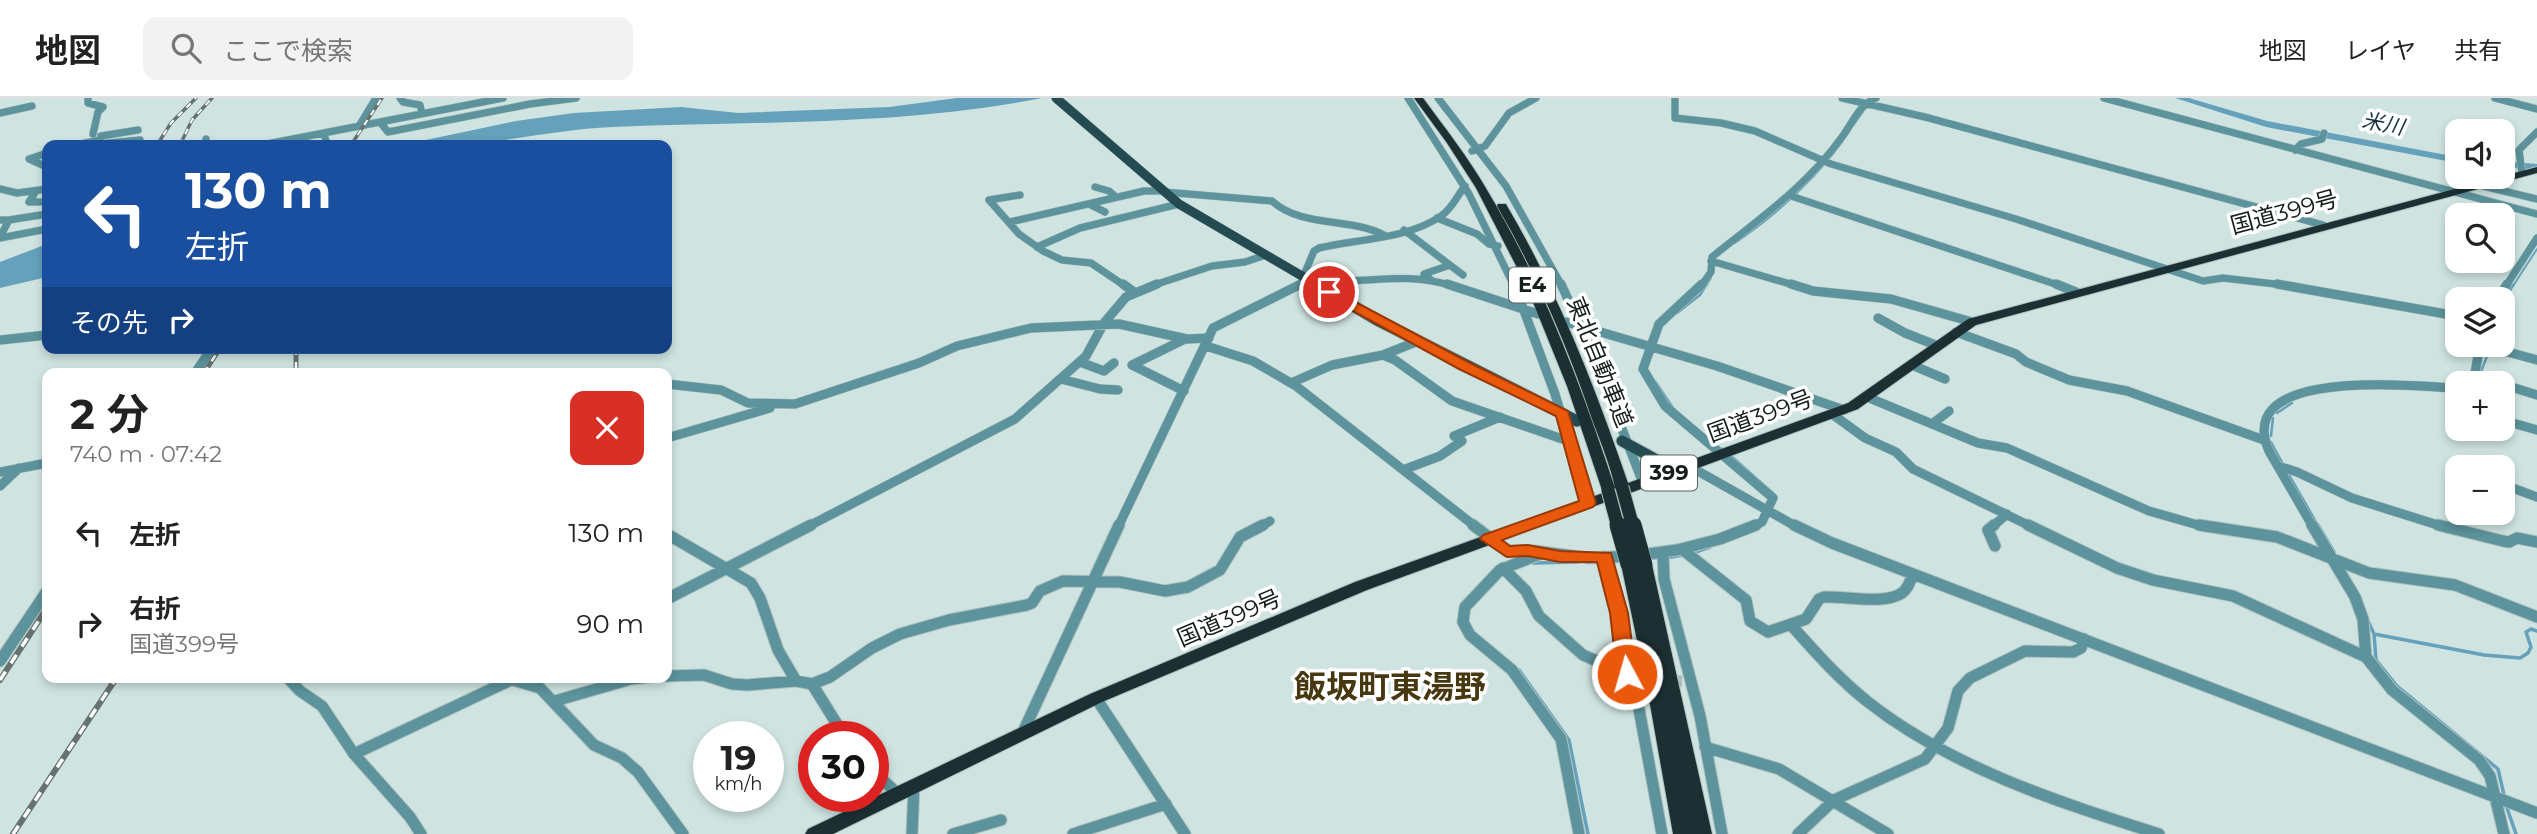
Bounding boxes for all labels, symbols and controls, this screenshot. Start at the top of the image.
search box [143,17,633,80]
icon: search [167,29,205,67]
text: 地図 [35,30,101,70]
text: ここで検索 [223,35,353,67]
text: 地図 [2259,36,2307,65]
text: レイヤ [2345,36,2416,65]
text: 共有 [2454,36,2502,65]
water label: 米川 [2360,107,2408,140]
map controls [2445,119,2515,525]
button: sound [2445,119,2515,189]
text: 130 m [185,161,332,220]
icon: left [70,168,161,259]
street label: 国道399号 [2227,184,2341,240]
button: search [2445,203,2515,273]
text: 左折 [185,227,249,266]
pin [1299,262,1359,322]
road number: E4 [1509,268,1555,302]
icon: arrive [1310,273,1348,311]
button: layers [2445,287,2515,357]
street label: 東北自動車道 [1561,293,1639,431]
icon: right [162,301,200,339]
text: その先 [70,307,148,339]
button: + [2445,371,2515,441]
street label: 国道399号 [1704,384,1816,448]
text: 2 分 [70,388,149,440]
button: close [570,391,644,465]
text: 740 m · 07:42 [70,440,222,468]
button: − [2445,455,2515,525]
road number: 399 [1641,456,1697,490]
icon: left [70,514,108,552]
text: 130 m [568,517,644,549]
text: 左折 [129,519,181,551]
street label: 国道399号 [1173,584,1285,652]
text: 右折 [129,593,181,625]
icon: right [70,605,108,643]
text: 90 m [577,608,644,640]
text: 国道399号 [129,630,239,658]
position arrow [1590,637,1664,711]
district label: 飯坂町東湯野 [1294,667,1486,706]
speed limit sign: 30 [798,721,889,812]
text: 19 [720,736,757,779]
text: km/h [714,773,763,795]

